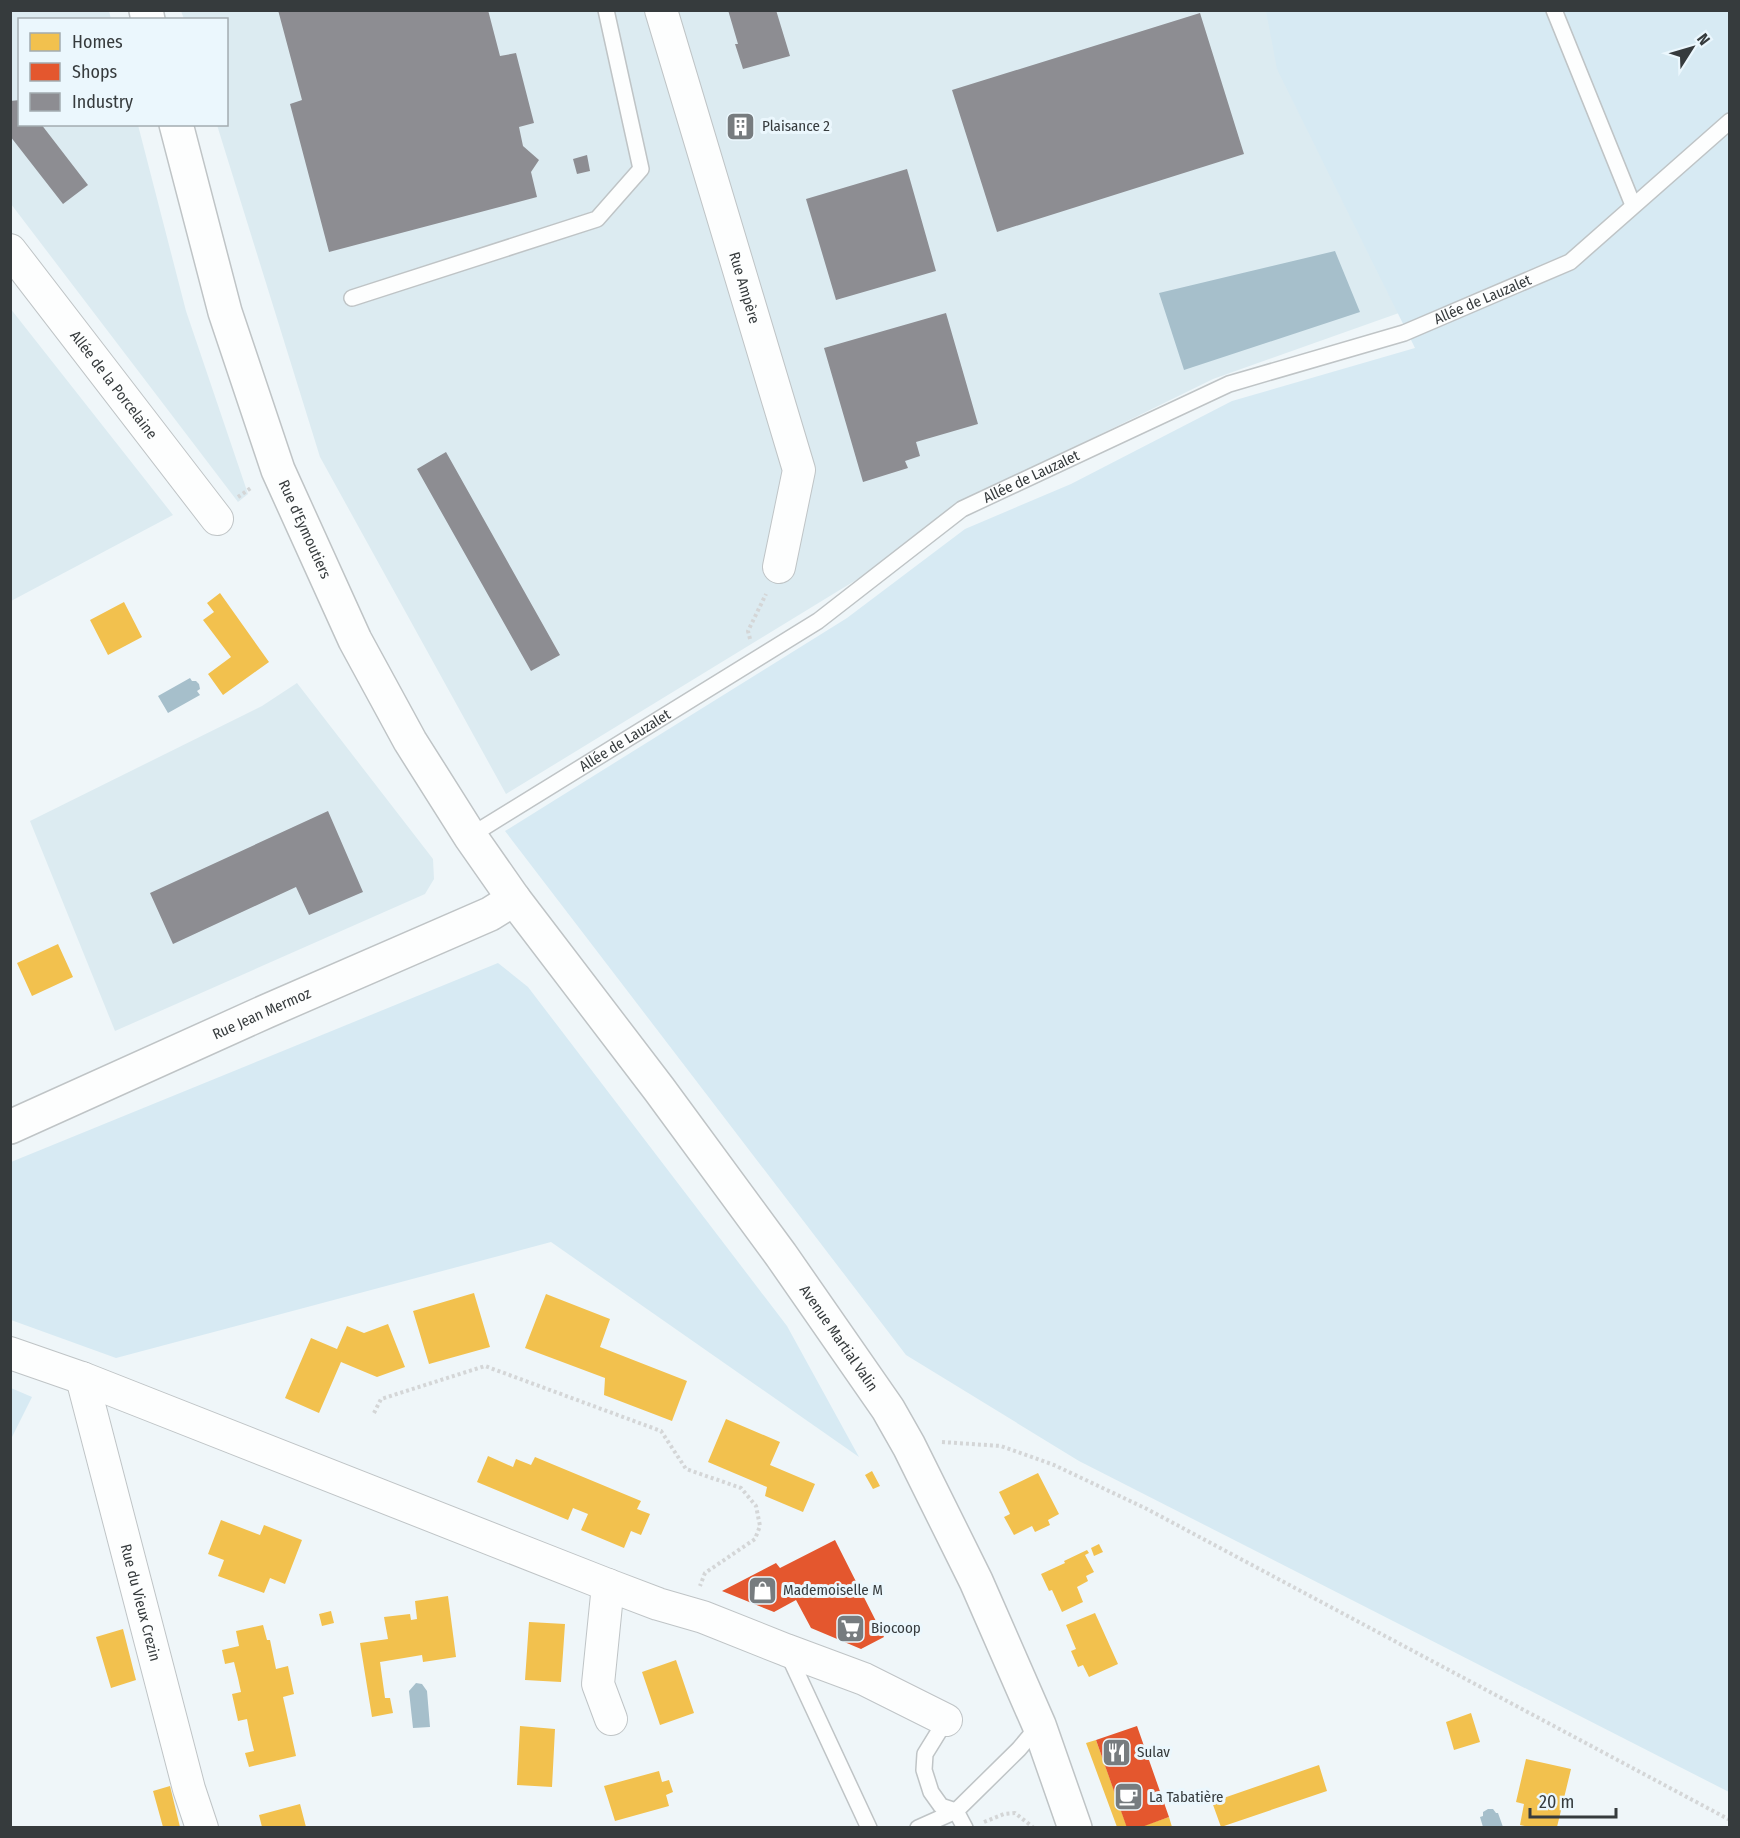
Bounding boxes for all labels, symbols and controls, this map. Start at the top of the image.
legend [18,18,228,126]
north arrow [1662,18,1722,78]
text: N [1693,30,1714,49]
text: Homes [72,31,123,53]
text: Shops [72,61,117,83]
text: Industry [72,91,133,113]
building icon: Plaisance 2 [725,110,757,142]
place label: Plaisance 2 [762,117,830,135]
street label: Rue Ampère [725,250,764,326]
street label: Allée de Lauzalet [1431,271,1534,328]
street label: Allée de la Porcelaine [66,327,161,443]
street label: Allée de Lauzalet [980,446,1082,507]
street label: Rue d'Eymoutiers [275,477,335,581]
street label: Allée de Lauzalet [576,705,674,775]
street label: Rue Jean Mermoz [210,984,314,1043]
street label: Avenue Martial Valin [796,1282,882,1395]
street label: Rue du Vieux Crezin [117,1542,164,1663]
shop icon: Mademoiselle M [746,1574,778,1606]
place label: Mademoiselle M [783,1581,883,1599]
supermarket icon: Biocoop [834,1612,866,1644]
place label: Biocoop [871,1619,921,1637]
restaurant icon: Sulav [1100,1736,1132,1768]
place label: Sulav [1137,1743,1170,1761]
cafe icon: La Tabatière [1112,1781,1144,1813]
scale bar [1530,1781,1616,1819]
place label: La Tabatière [1149,1788,1223,1806]
text: 20 m [1539,1791,1574,1813]

